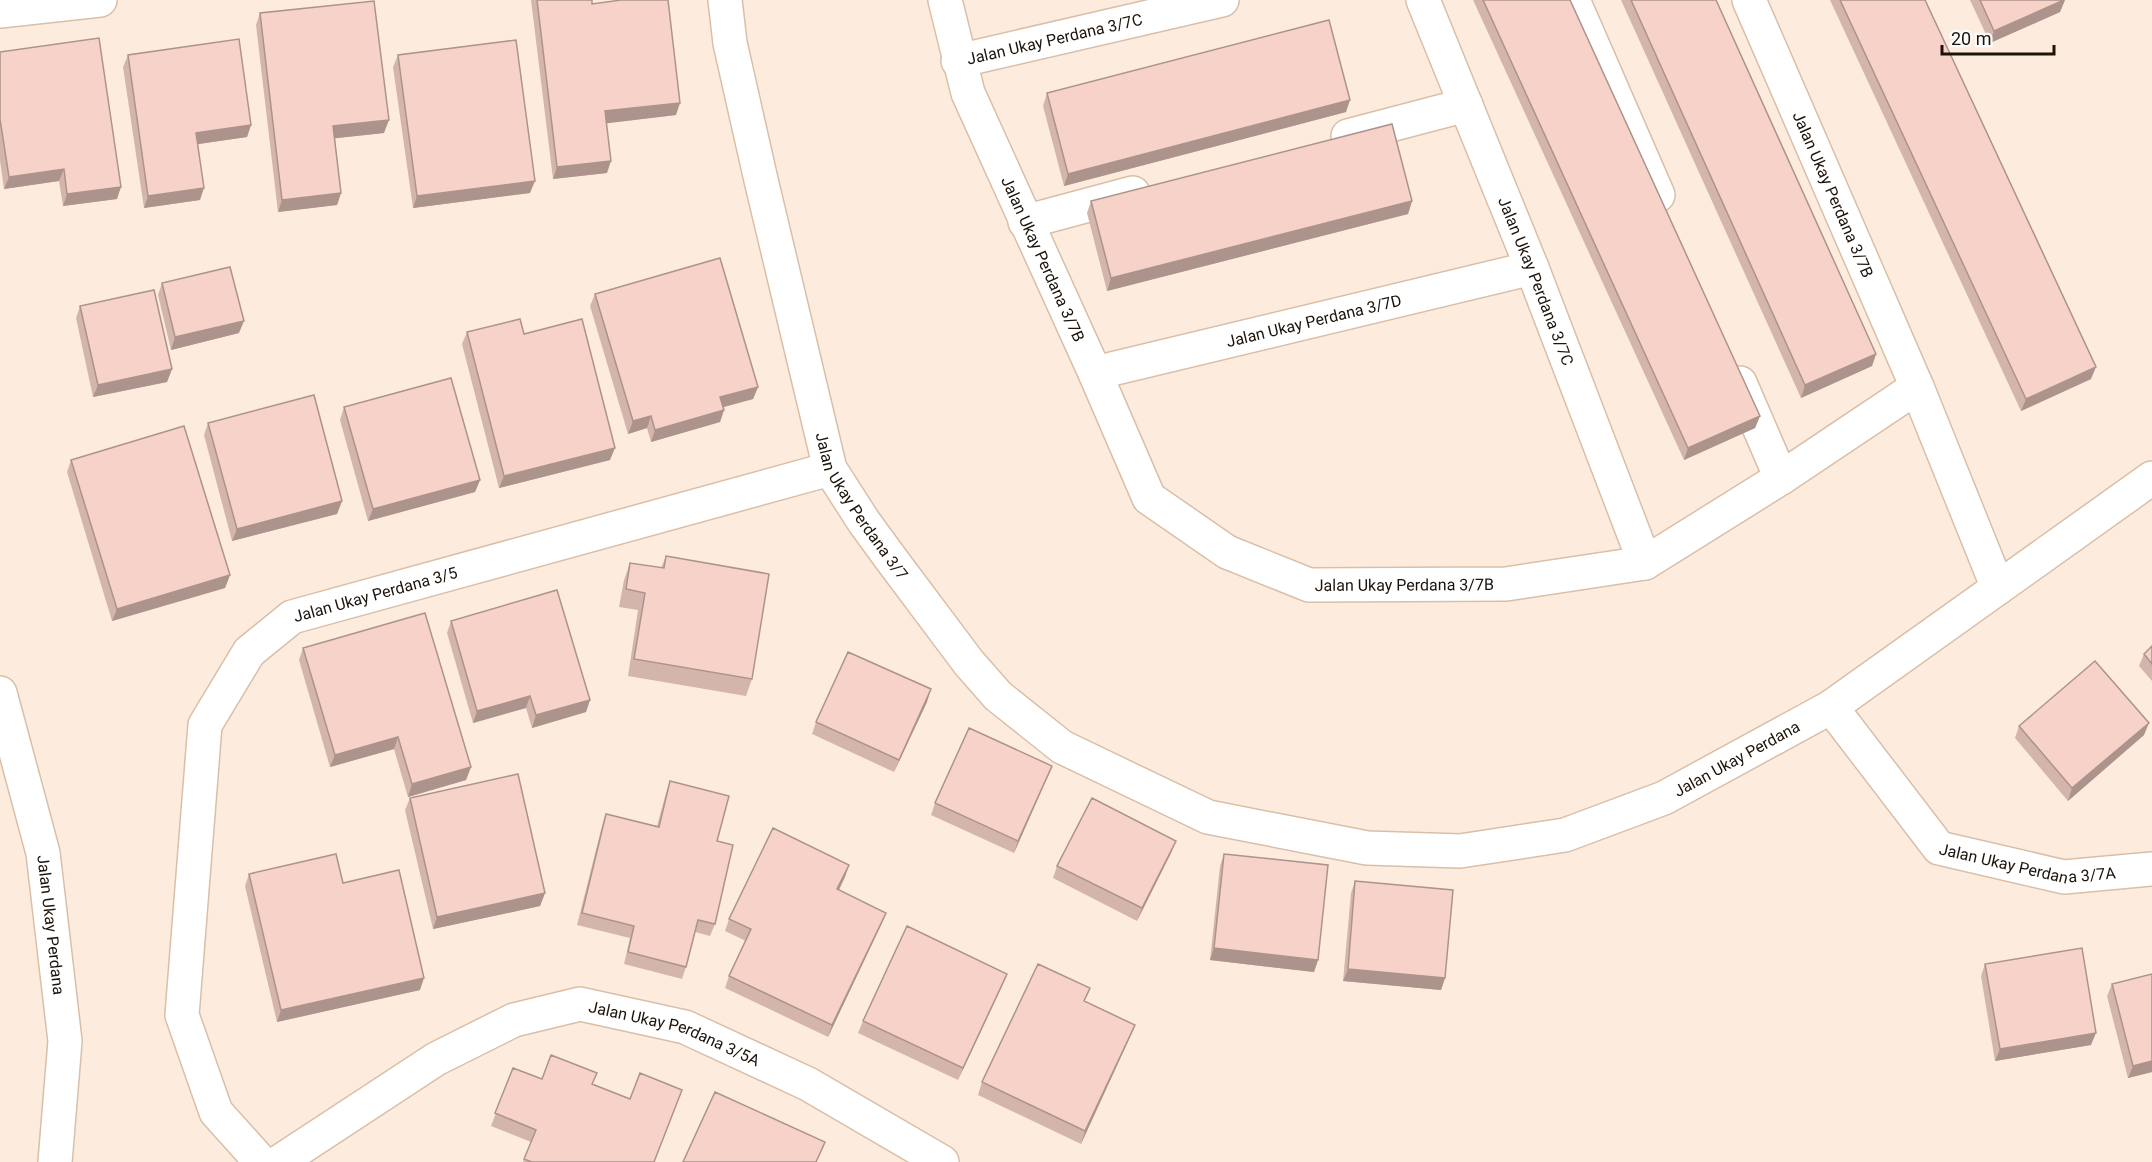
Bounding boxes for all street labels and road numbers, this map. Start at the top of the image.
street label: Jalan Ukay Perdana 3/7C [965,10,1144,69]
street label: Jalan Ukay Perdana 3/7B [1789,109,1877,281]
street label: Jalan Ukay Perdana 3/7B [997,174,1088,345]
street label: Jalan Ukay Perdana 3/7C [1494,194,1577,368]
street label: Jalan Ukay Perdana 3/7D [1224,291,1403,351]
street label: Jalan Ukay Perdana 3/7 [812,430,912,583]
street label: Jalan Ukay Perdana 3/5 [291,563,459,626]
street label: Jalan Ukay Perdana 3/7B [1315,575,1494,595]
street label: Jalan Ukay Perdana [1671,717,1803,801]
street label: Jalan Ukay Perdana 3/7A [1937,839,2117,888]
street label: Jalan Ukay Perdana [33,854,69,996]
street label: Jalan Ukay Perdana 3/5A [587,997,763,1071]

